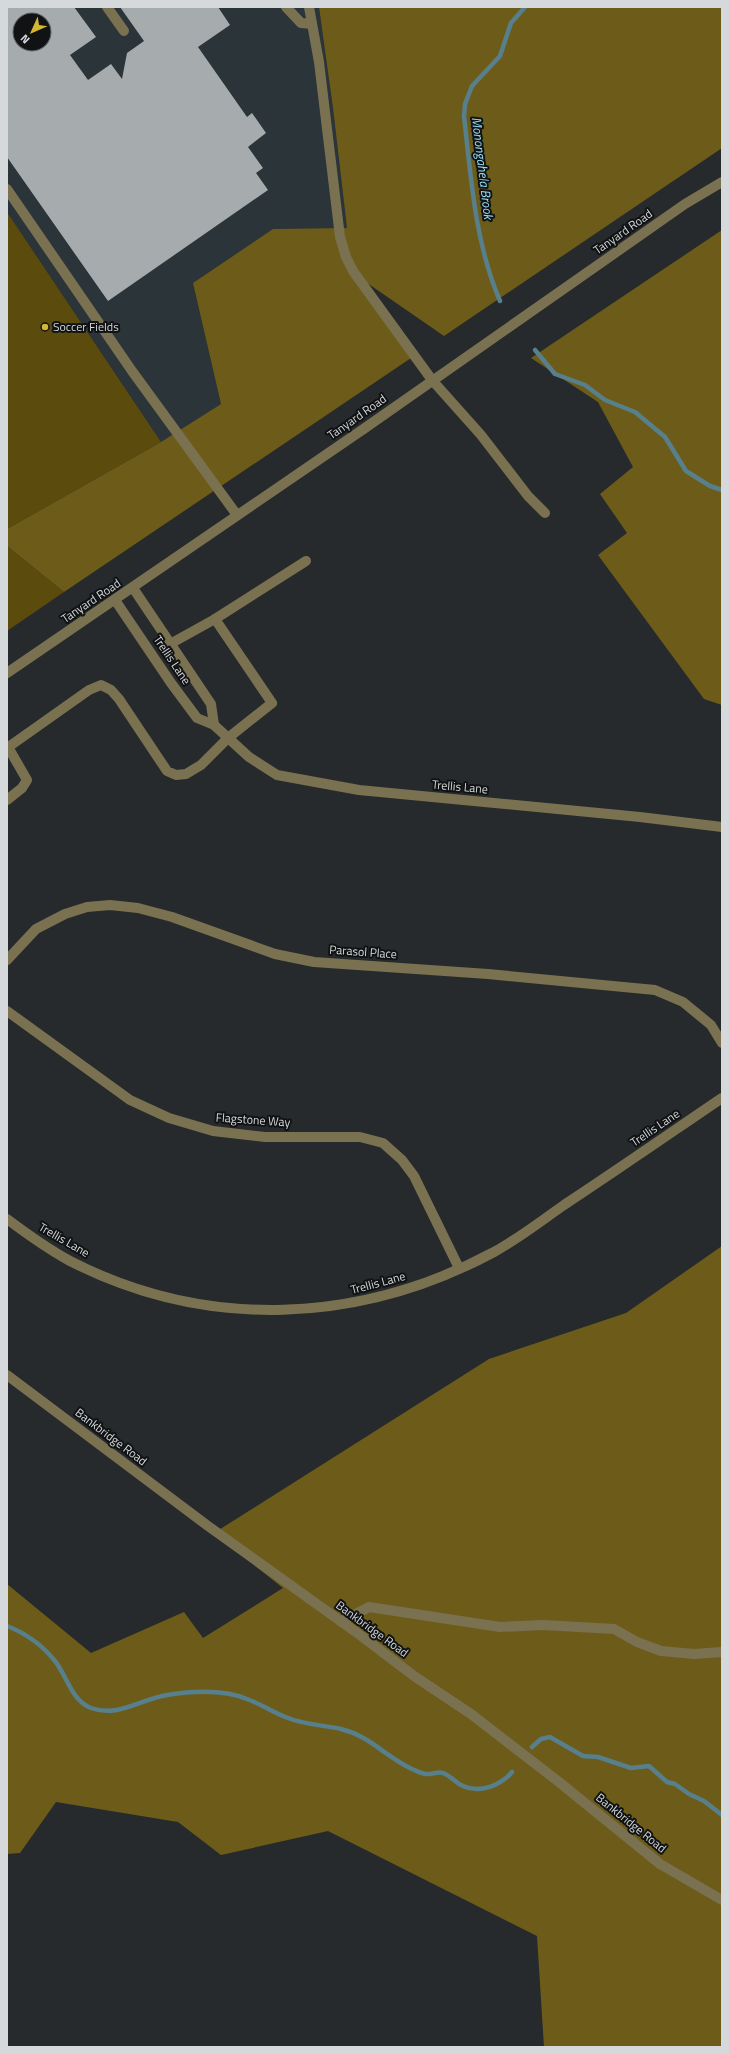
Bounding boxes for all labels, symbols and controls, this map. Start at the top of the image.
north arrow [12,12,52,52]
text: N [17,31,33,47]
water label: Monongahela Brook [467,116,499,223]
street label: Tanyard Road [589,204,656,259]
place label: Soccer Fields [53,317,119,336]
marker: Soccer Fields [40,322,50,332]
street label: Tanyard Road [323,389,390,444]
street label: Tanyard Road [57,574,124,628]
street label: Trellis Lane [149,631,196,688]
street label: Trellis Lane [431,775,489,798]
street label: Parasol Place [329,940,397,963]
street label: Trellis Lane [626,1104,683,1151]
street label: Flagstone Way [215,1107,291,1132]
street label: Trellis Lane [35,1217,93,1262]
street label: Trellis Lane [348,1266,407,1299]
street label: Bankbridge Road [71,1403,151,1470]
street label: Bankbridge Road [332,1596,413,1662]
street label: Bankbridge Road [592,1788,671,1857]

